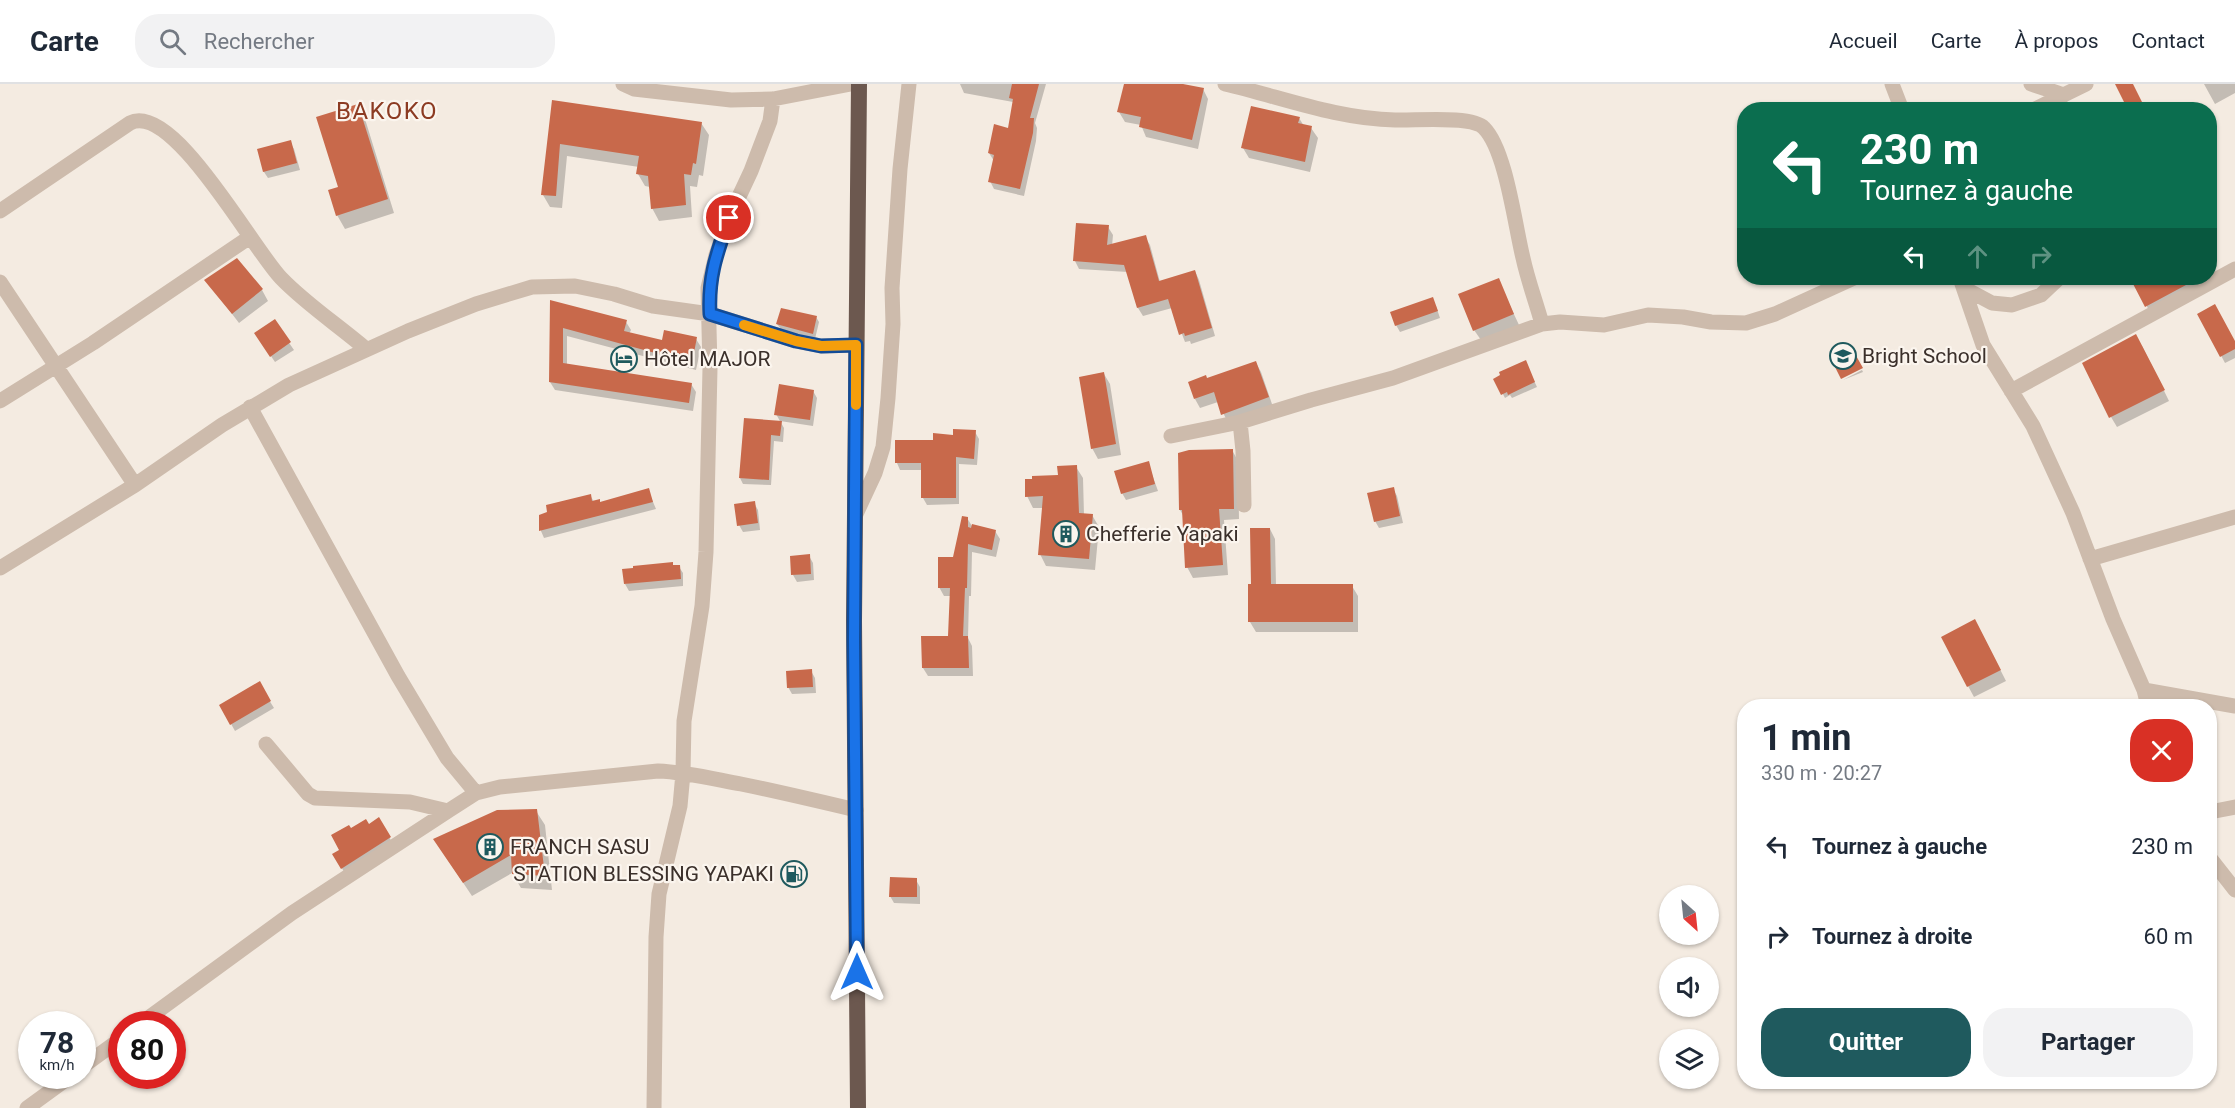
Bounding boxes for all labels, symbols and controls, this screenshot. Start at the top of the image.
search box [135,14,555,68]
text: Carte [30,25,99,58]
icon: search [156,25,189,58]
text: Rechercher [204,29,314,54]
text: Accueil [1829,29,1898,53]
text: Carte [1931,29,1981,53]
text: À propos [2014,29,2099,53]
text: Contact [2132,29,2205,53]
district label: BAKOKO [336,97,438,125]
text: 230 m [1860,125,1979,174]
icon: left [1761,126,1839,204]
text: Tournez à gauche [1860,175,2073,207]
pin [703,192,754,243]
icon: arrive [712,201,745,234]
icon: left [1898,240,1931,273]
icon: ahead [1961,240,1994,273]
icon: right [2024,240,2057,273]
school or university icon: Bright School [1828,341,1858,371]
hotel icon: Hôtel MAJOR [609,344,639,374]
place label: Bright School [1862,344,1987,368]
place label: Hôtel MAJOR [644,347,771,371]
building icon: Chefferie Yapaki [1051,519,1081,549]
place label: Chefferie Yapaki [1086,522,1239,546]
text: 1 min [1761,717,1852,759]
button: close [2130,719,2193,782]
text: 330 m · 20:27 [1761,761,1882,785]
icon: left [1761,830,1794,863]
building icon: FRANCH SASU [475,832,505,862]
text: Tournez à gauche [1812,834,1987,859]
text: 230 m [2131,834,2193,859]
place label: FRANCH SASU [510,835,649,859]
fuel station icon: STATION BLESSING YAPAKI [779,859,809,889]
place label: STATION BLESSING YAPAKI [513,862,774,886]
north arrow [1659,885,1719,945]
map controls [1659,885,1719,1089]
icon: right [1761,920,1794,953]
text: Tournez à droite [1812,924,1972,949]
text: 60 m [2144,924,2193,949]
position arrow [825,940,889,1004]
button: sound [1659,957,1719,1017]
button: Quitter [1761,1008,1971,1077]
button: Partager [1983,1008,2193,1077]
speed limit sign: 80 [108,1011,186,1089]
text: 78 [40,1025,74,1060]
button: layers [1659,1029,1719,1089]
text: km/h [39,1056,75,1074]

